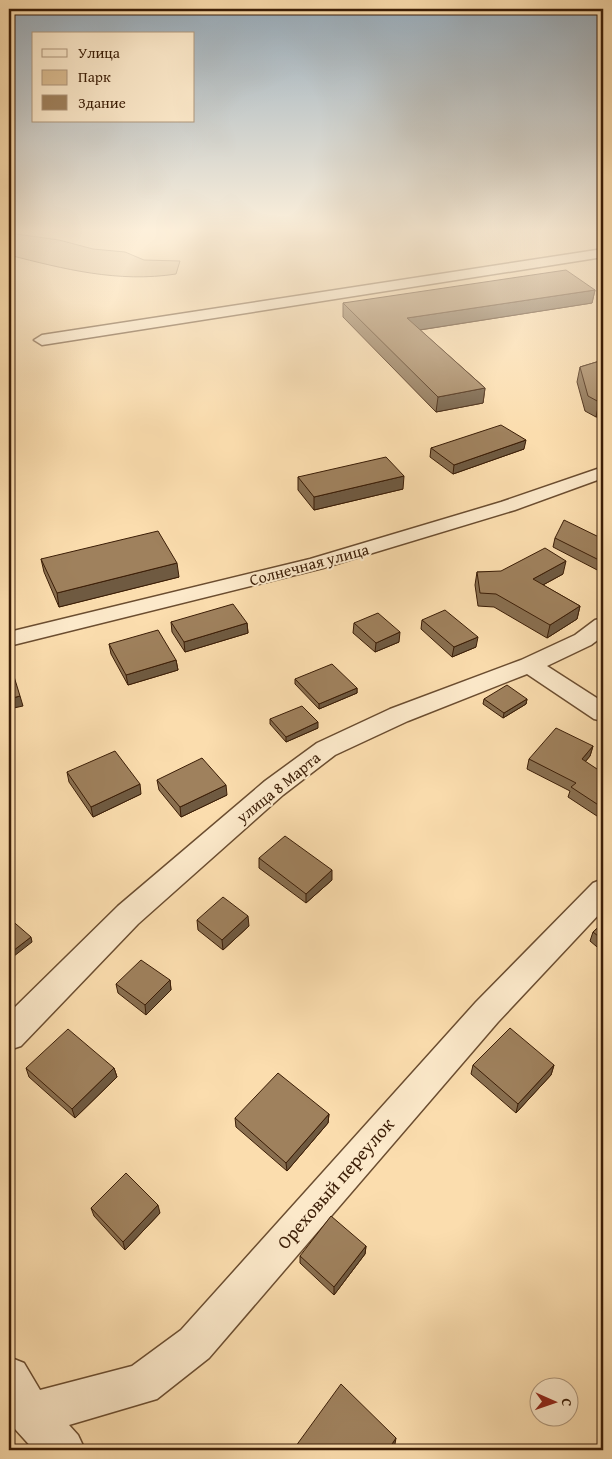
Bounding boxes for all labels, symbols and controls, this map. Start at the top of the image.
legend [32,32,195,122]
text: Улица [78,42,121,63]
text: Парк [78,66,111,87]
text: Здание [78,92,126,113]
street label: Солнечная улица [247,536,372,591]
street label: улица 8 Марта [230,745,326,829]
street label: Ореховый переулок [270,1111,400,1255]
north arrow [530,1376,580,1426]
text: С [557,1398,577,1407]

